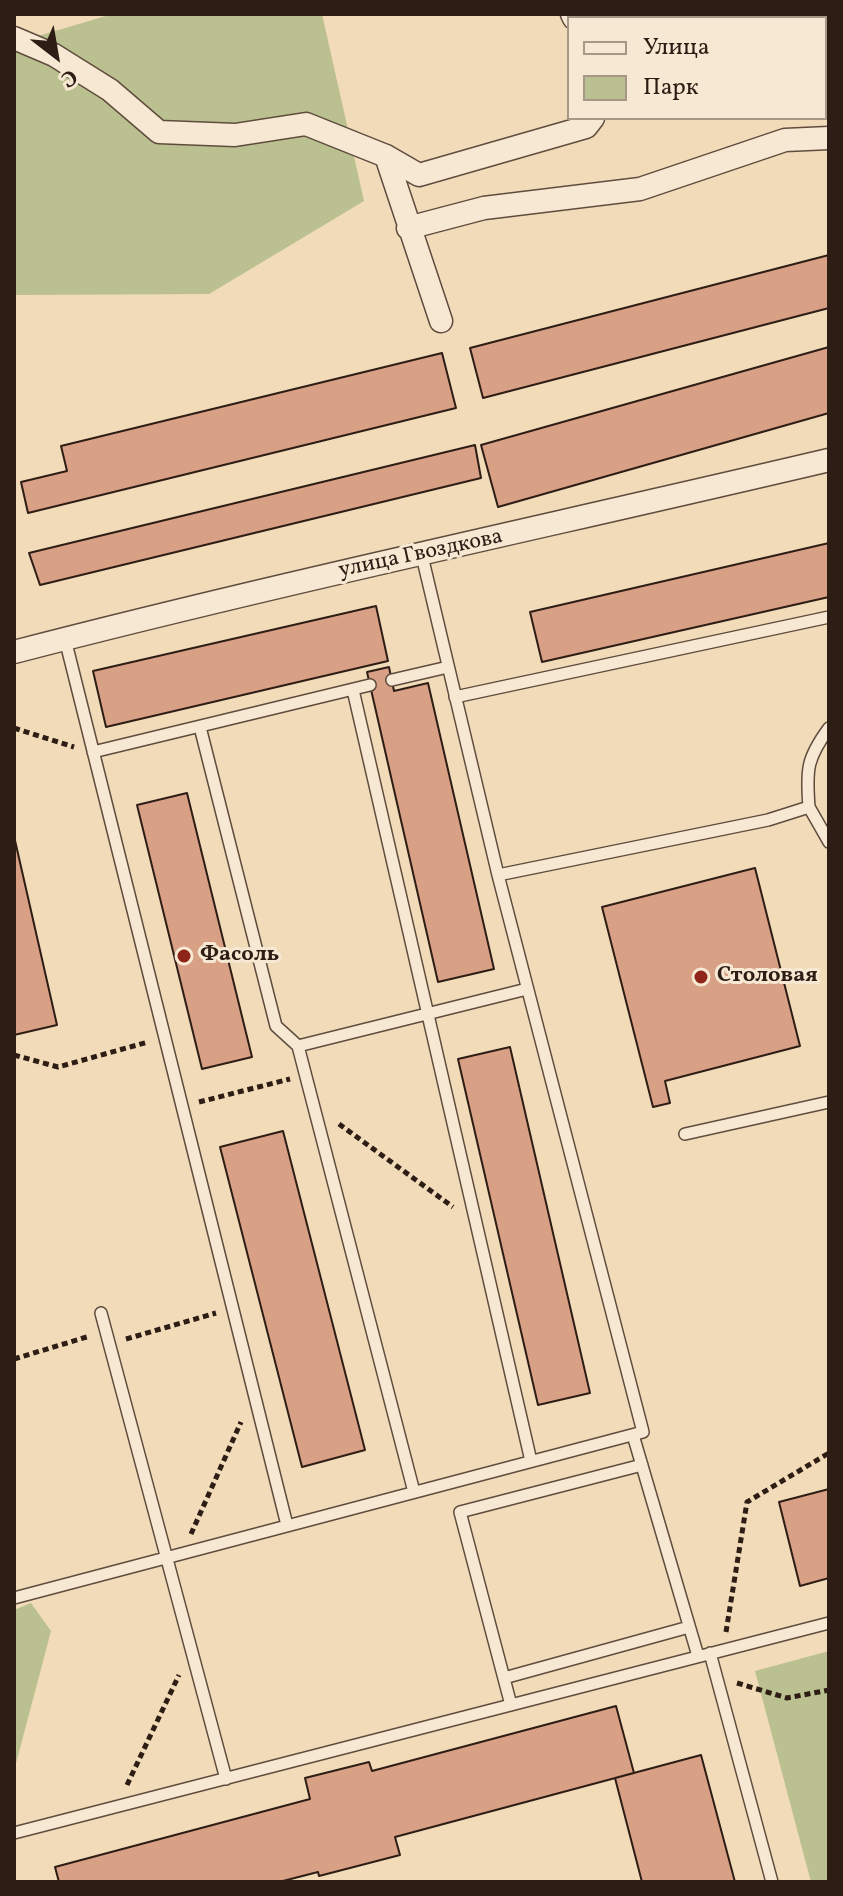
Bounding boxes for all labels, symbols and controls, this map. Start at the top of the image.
north arrow [16,16,96,96]
legend [567,16,827,120]
text: Улица [643,31,710,65]
text: С [55,60,83,94]
text: Парк [643,71,699,105]
street label: улица Гвоздкова [337,525,505,585]
place label: Фасоль [200,943,279,969]
marker: Фасоль [175,947,193,965]
place label: Столовая [717,964,818,990]
marker: Столовая [692,968,710,986]

